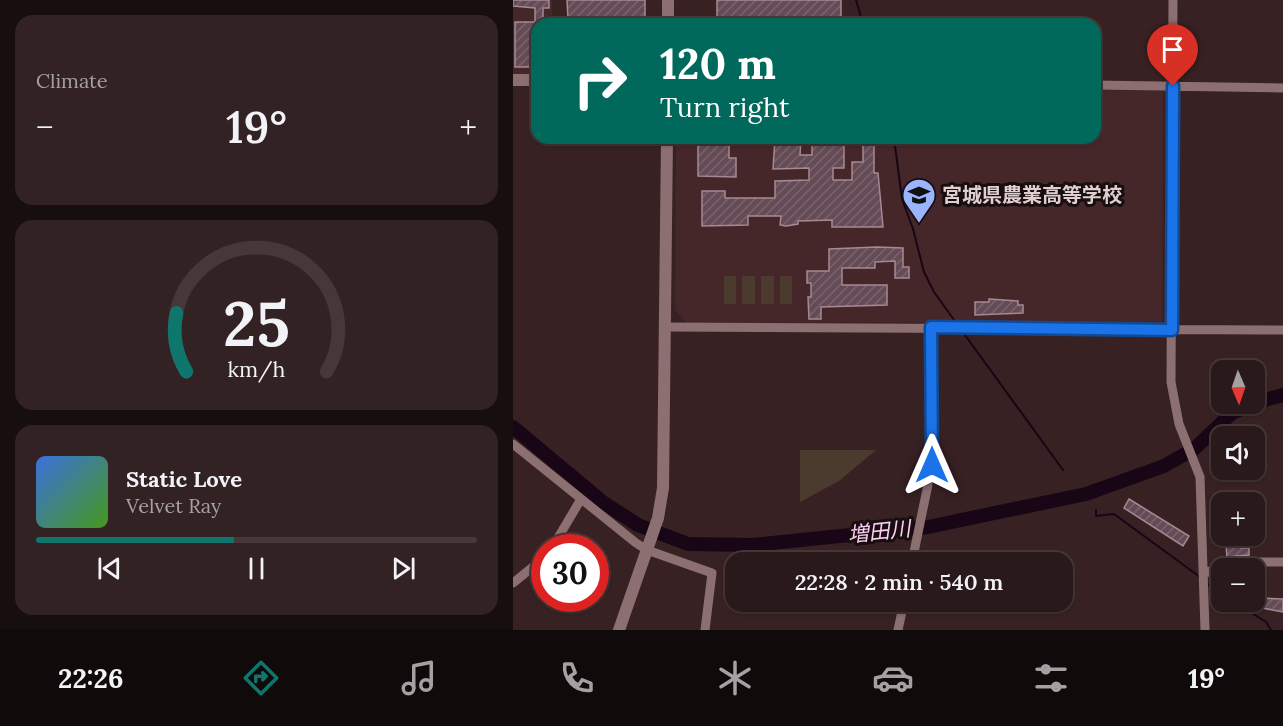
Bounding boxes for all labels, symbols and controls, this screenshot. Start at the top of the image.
pin [1147,24,1198,86]
icon: arrive [1156,33,1189,66]
text: 120 m [660,37,776,91]
icon: right [561,42,639,120]
text: Climate [36,68,108,93]
text: Turn right [660,90,789,124]
text: 19° [226,98,287,155]
text: − [36,106,54,148]
text: + [460,106,477,148]
school or university icon: 宮城県農業高等学校 [901,177,937,224]
place label: 宮城県農業高等学校 [942,182,1122,207]
text: 25 [223,283,290,363]
text: km/h [228,355,286,383]
north arrow [1211,360,1265,414]
map controls [1211,360,1265,612]
button: sound [1211,426,1265,480]
position arrow [900,433,964,497]
text: Static Love [126,465,242,493]
button: + [1211,492,1265,546]
text: Velvet Ray [126,493,221,518]
water label: 増田川 [846,515,914,548]
speed limit sign: 30 [531,534,609,612]
icon: previous [93,552,126,585]
icon: pause [240,552,273,585]
icon: next [387,552,420,585]
button: − [1211,558,1265,612]
text: 22:28 · 2 min · 540 m [795,568,1003,596]
icon: directions [240,657,282,699]
icon: music [398,657,440,699]
icon: phone [556,657,598,699]
icon: climate [714,657,756,699]
icon: car [872,657,914,699]
icon: filters [1030,657,1072,699]
text: 22:26 [58,661,123,695]
text: 19° [1188,661,1225,695]

